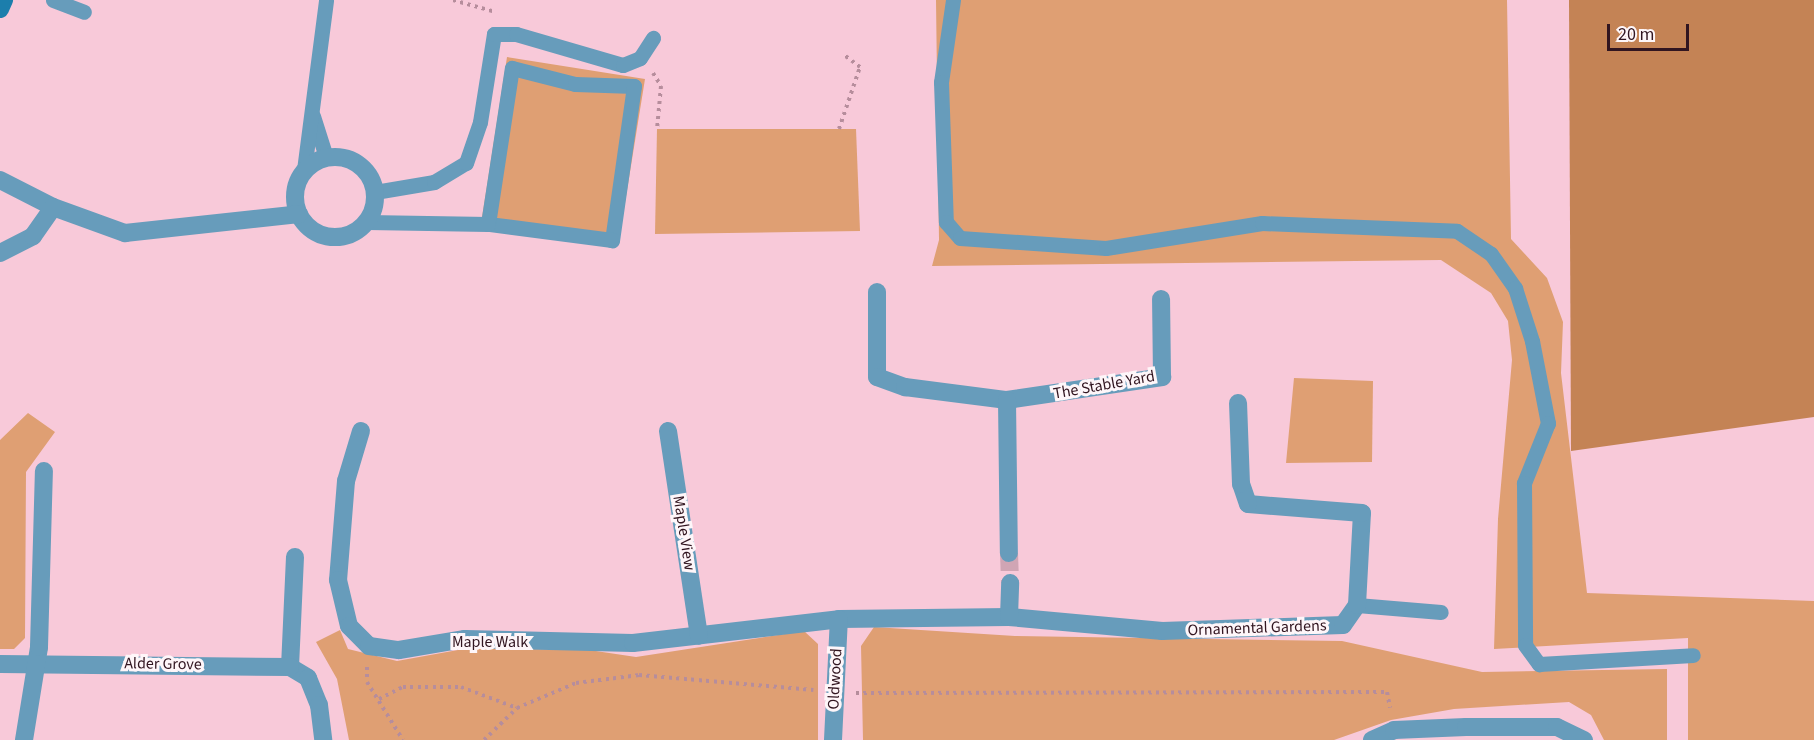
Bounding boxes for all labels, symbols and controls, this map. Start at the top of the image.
scale bar [1610,12,1692,50]
text: 20 m [1618,22,1654,47]
street label: The Stable Yard [1052,367,1156,403]
street label: Maple View [669,494,699,572]
street label: Ornamental Gardens [1187,616,1327,640]
street label: Maple Walk [452,632,528,652]
street label: Oldwood [824,648,846,710]
street label: Alder Grove [124,654,202,674]

